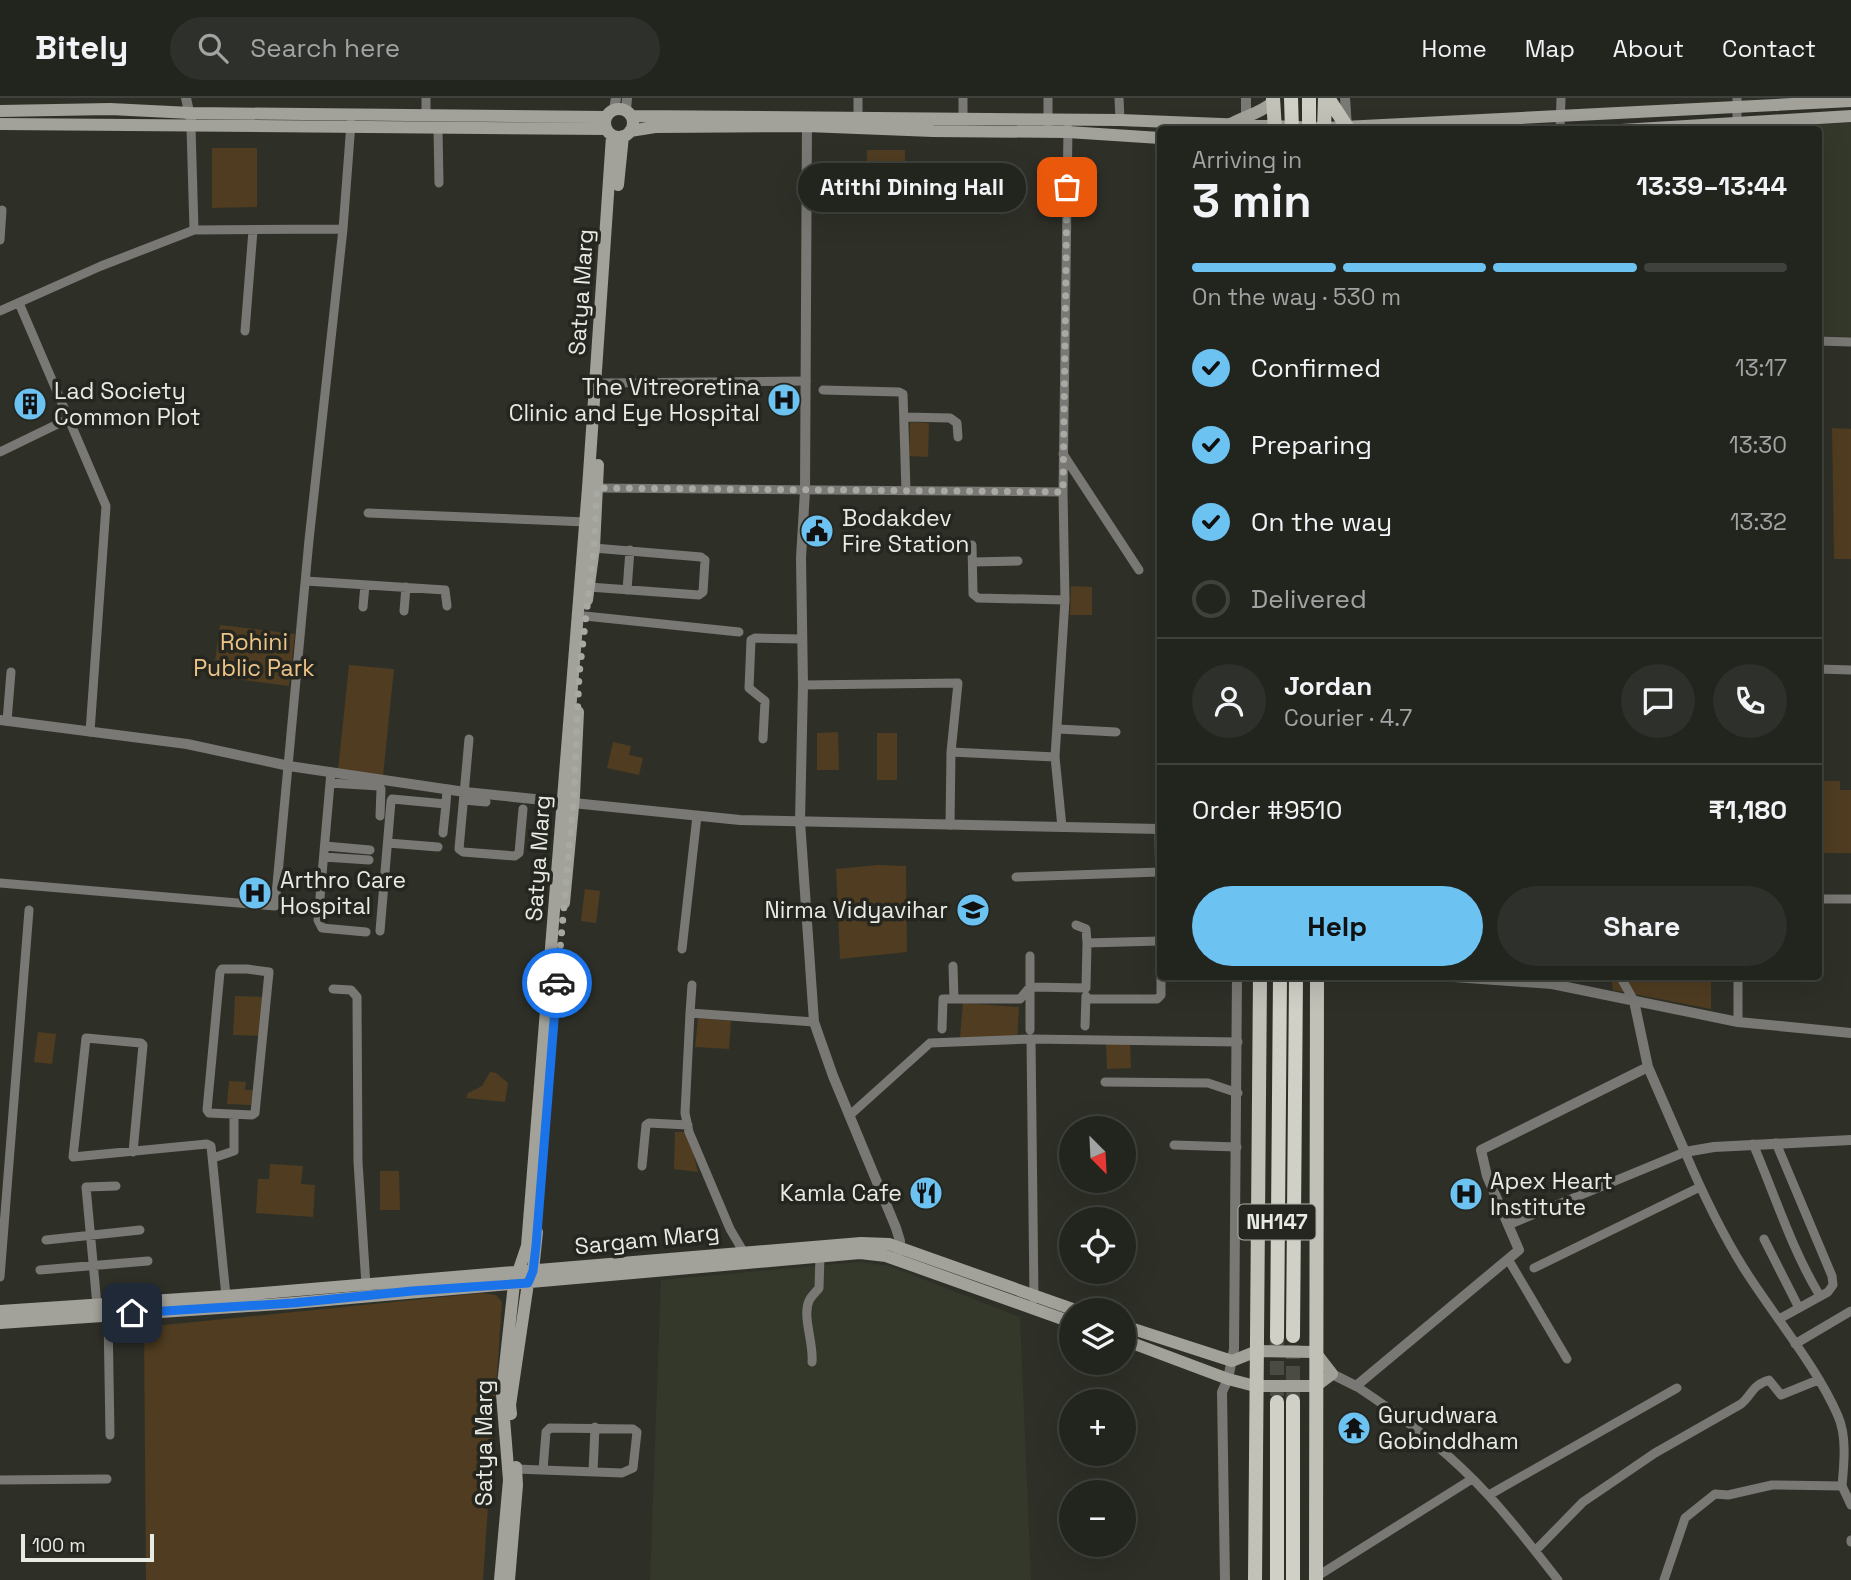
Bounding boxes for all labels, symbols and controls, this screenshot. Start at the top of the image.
search box [170,17,660,80]
text: Bitely [35,27,128,69]
icon: search [194,29,232,67]
text: Search here [250,31,400,65]
text: Home [1421,33,1487,64]
text: Map [1525,33,1575,64]
text: About [1613,33,1684,64]
text: Contact [1722,33,1816,64]
text: Arriving in [1192,145,1302,175]
pin [1037,157,1097,217]
callout: Atithi Dining Hall [797,162,1025,212]
icon: bag [1048,168,1086,206]
text: 13:39–13:44 [1636,169,1787,203]
text: Atithi Dining Hall [820,172,1004,202]
text: 3 min [1192,172,1312,230]
street label: Satya Marg [562,228,600,356]
text: On the way · 530 m [1192,282,1401,312]
icon: check [1192,349,1230,387]
text: Confirmed [1251,351,1381,385]
text: 13:17 [1735,353,1787,383]
place label: The Vitreoretina Clinic and Eye Hospital [509,372,760,428]
place label: Lad Society Common Plot [54,376,201,432]
hospital icon: The Vitreoretina Clinic and Eye Hospital [765,381,803,419]
building icon: Lad Society Common Plot [11,385,49,423]
icon: check [1192,426,1230,464]
text: Preparing [1251,428,1372,462]
text: 13:30 [1729,430,1787,460]
place label: Bodakdev Fire Station [842,503,969,559]
icon: check [1192,503,1230,541]
text: On the way [1251,505,1392,539]
text: 13:32 [1730,507,1787,537]
public building icon: Bodakdev Fire Station [798,512,836,550]
text: Delivered [1251,582,1367,616]
park label: Rohini Public Park [193,627,315,683]
button: person [1192,664,1266,738]
button: chat [1621,664,1695,738]
button: phone [1713,664,1787,738]
text: Jordan [1284,669,1372,703]
text: Courier · 4.7 [1284,703,1412,733]
text: Order #9510 [1192,793,1342,827]
text: ₹1,180 [1709,793,1787,827]
street label: Satya Marg [519,794,557,922]
place label: Arthro Care Hospital [280,865,406,921]
hospital icon: Arthro Care Hospital [236,874,274,912]
button: Help [1192,886,1483,966]
button: Share [1497,886,1787,966]
school or university icon: Nirma Vidyavihar [954,891,992,929]
place label: Nirma Vidyavihar [764,895,948,925]
courier [522,948,592,1018]
icon: car [538,964,576,1002]
north arrow [1059,1116,1136,1194]
map controls [1059,1116,1136,1557]
place label: Apex Heart Institute [1490,1166,1613,1222]
restaurant icon: Kamla Cafe [907,1174,945,1212]
hospital icon: Apex Heart Institute [1447,1175,1485,1213]
place label: Kamla Cafe [780,1178,902,1208]
road number: NH147 [1238,1204,1316,1240]
button: locate [1059,1207,1136,1284]
street label: Sargam Marg [573,1216,721,1262]
pin [102,1283,162,1343]
icon: home [113,1294,151,1332]
button: layers [1059,1298,1136,1375]
street label: Satya Marg [469,1380,499,1506]
button: + [1059,1389,1136,1466]
place label: Gurudwara Gobinddham [1378,1400,1519,1456]
temple icon: Gurudwara Gobinddham [1335,1409,1373,1447]
button: − [1059,1480,1136,1557]
scale bar [21,1531,154,1563]
text: 100 m [32,1533,86,1558]

